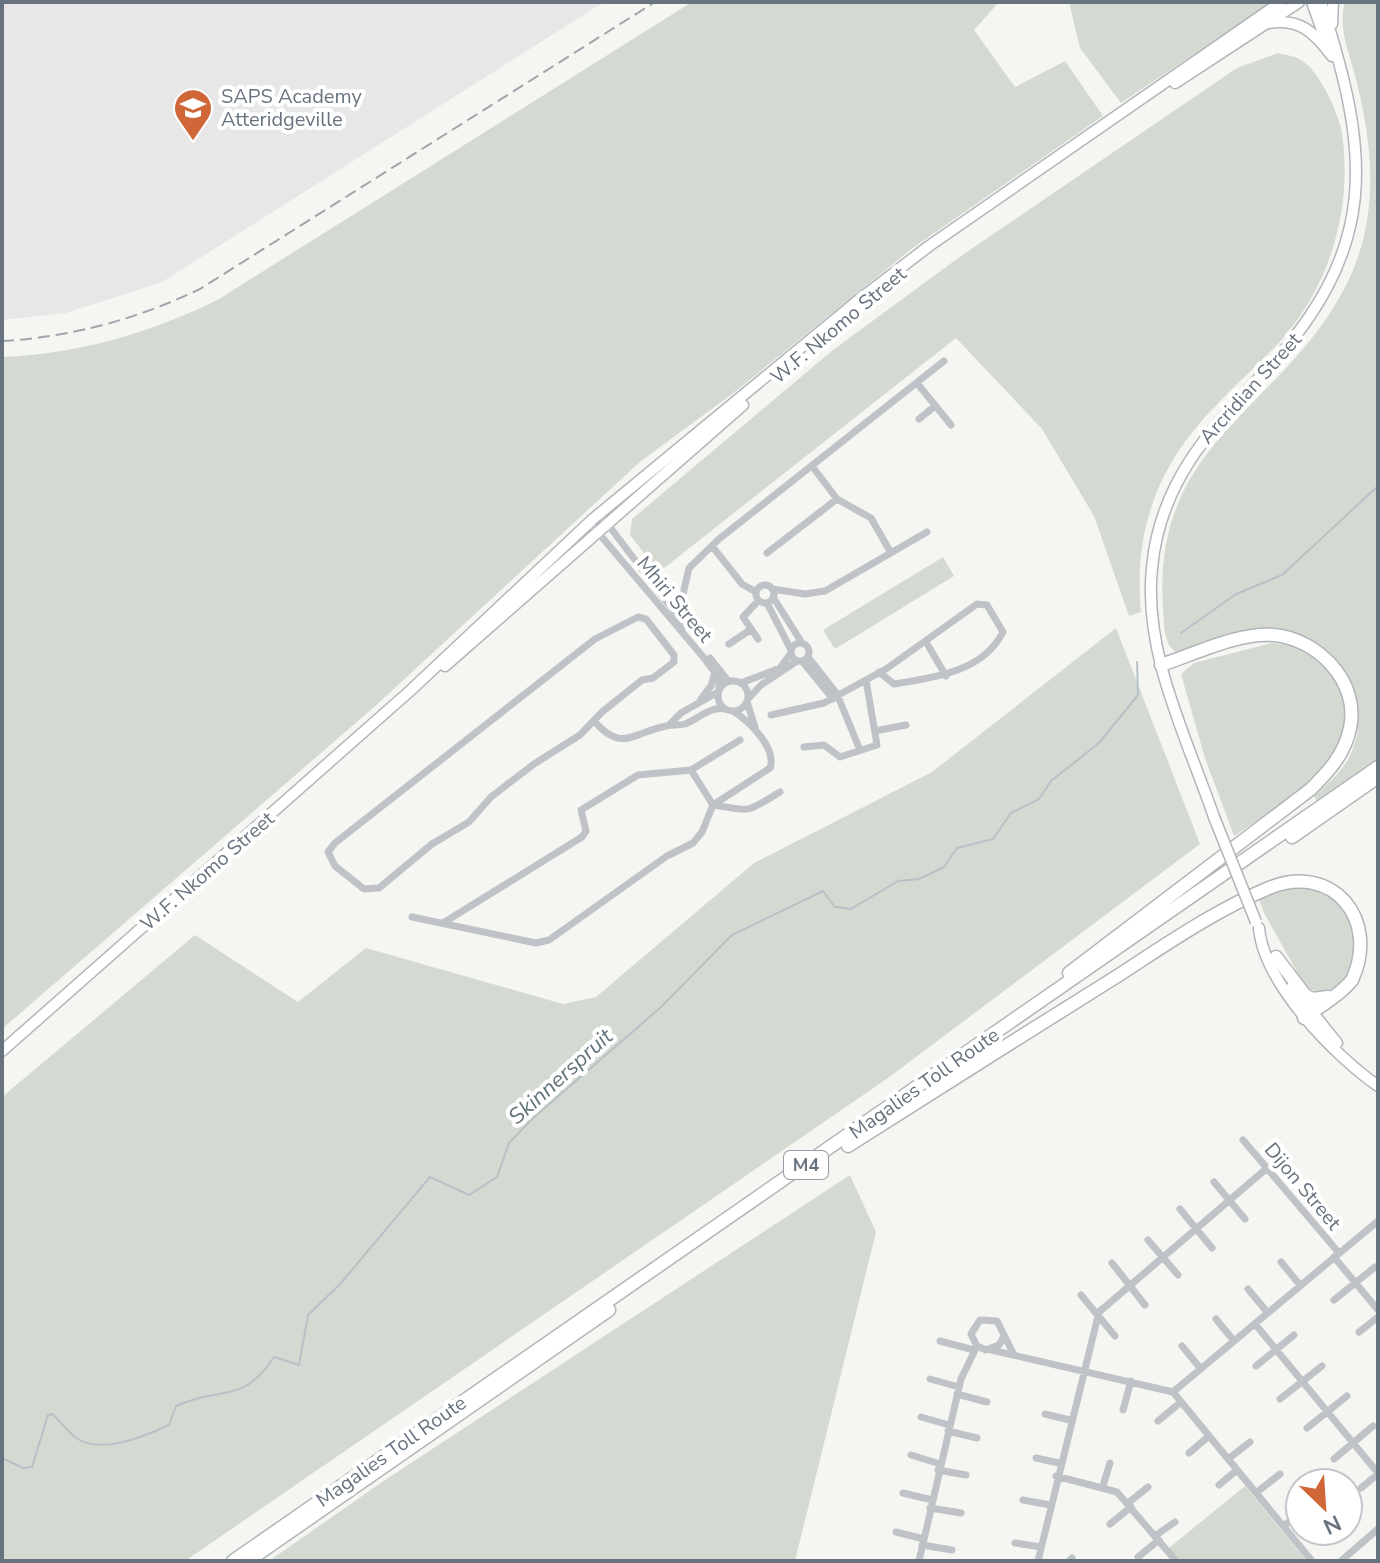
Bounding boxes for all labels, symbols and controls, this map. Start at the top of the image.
place label: SAPS Academy Atteridgeville [221,83,363,133]
school or university icon: SAPS Academy Atteridgeville [172,87,214,142]
street label: W.F. Nkomo Street [765,260,913,390]
street label: Arcridian Street [1193,326,1308,450]
street label: Mhiri Street [631,551,719,649]
street label: W.F. Nkomo Street [135,805,281,937]
water label: Skinnerspruit [502,1021,620,1132]
street label: Magalies Toll Route [844,1021,1005,1145]
street label: Dijon Street [1258,1137,1348,1237]
road number: M4 [784,1151,828,1179]
street label: Magalies Toll Route [311,1389,472,1513]
north arrow [1284,1467,1364,1547]
text: N [1318,1507,1346,1541]

